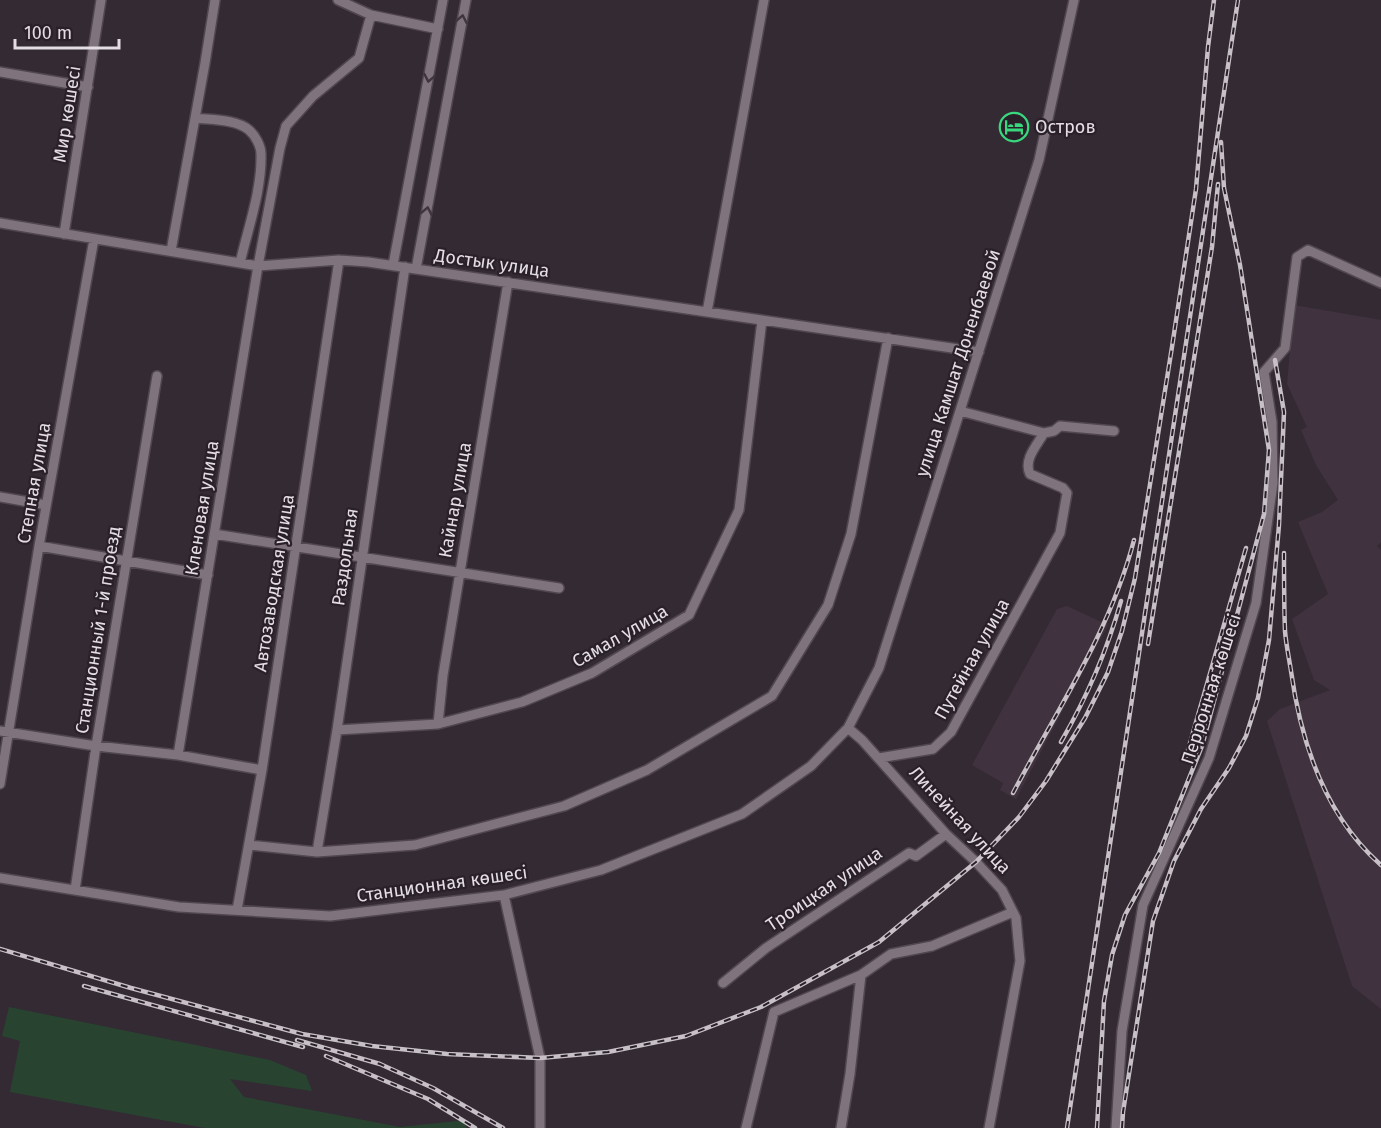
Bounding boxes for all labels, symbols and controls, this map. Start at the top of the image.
scale bar [15,12,118,50]
one-way arrow [455,15,468,25]
text: 100 m [24,22,72,44]
street label: Мир көшесі [48,64,86,164]
one-way arrow [423,73,436,83]
hotel icon: Остров [998,111,1030,143]
place label: Остров [1035,116,1096,138]
one-way arrow [420,206,433,216]
street label: Достык улица [432,244,551,282]
street label: улица Камшат Доненбаевой [911,247,1005,479]
street label: Степная улица [13,421,55,545]
street label: Кленовая улица [180,439,224,577]
street label: Кайнар улица [434,440,476,560]
street label: Автозаводская улица [249,493,299,673]
street label: Раздольная [327,507,363,607]
street label: Станционный 1-й проезд [71,525,125,735]
street label: Путейная улица [930,595,1014,723]
street label: Самал улица [568,600,672,672]
street label: Перронная көшесі [1176,611,1246,767]
street label: Линейная улица [904,762,1016,878]
street label: Троицкая улица [762,842,886,936]
street label: Станционная көшесі [355,861,529,907]

